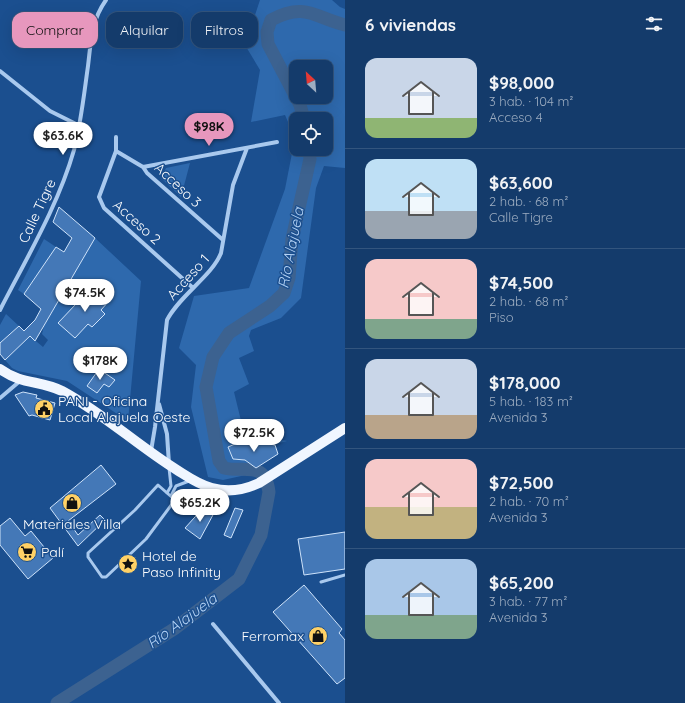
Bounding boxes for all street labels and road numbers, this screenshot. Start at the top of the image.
street label: Acceso 3 [151,159,205,211]
street label: Calle Tigre [14,176,60,246]
street label: Acceso 2 [109,196,165,248]
street label: Acceso 1 [163,250,213,304]

